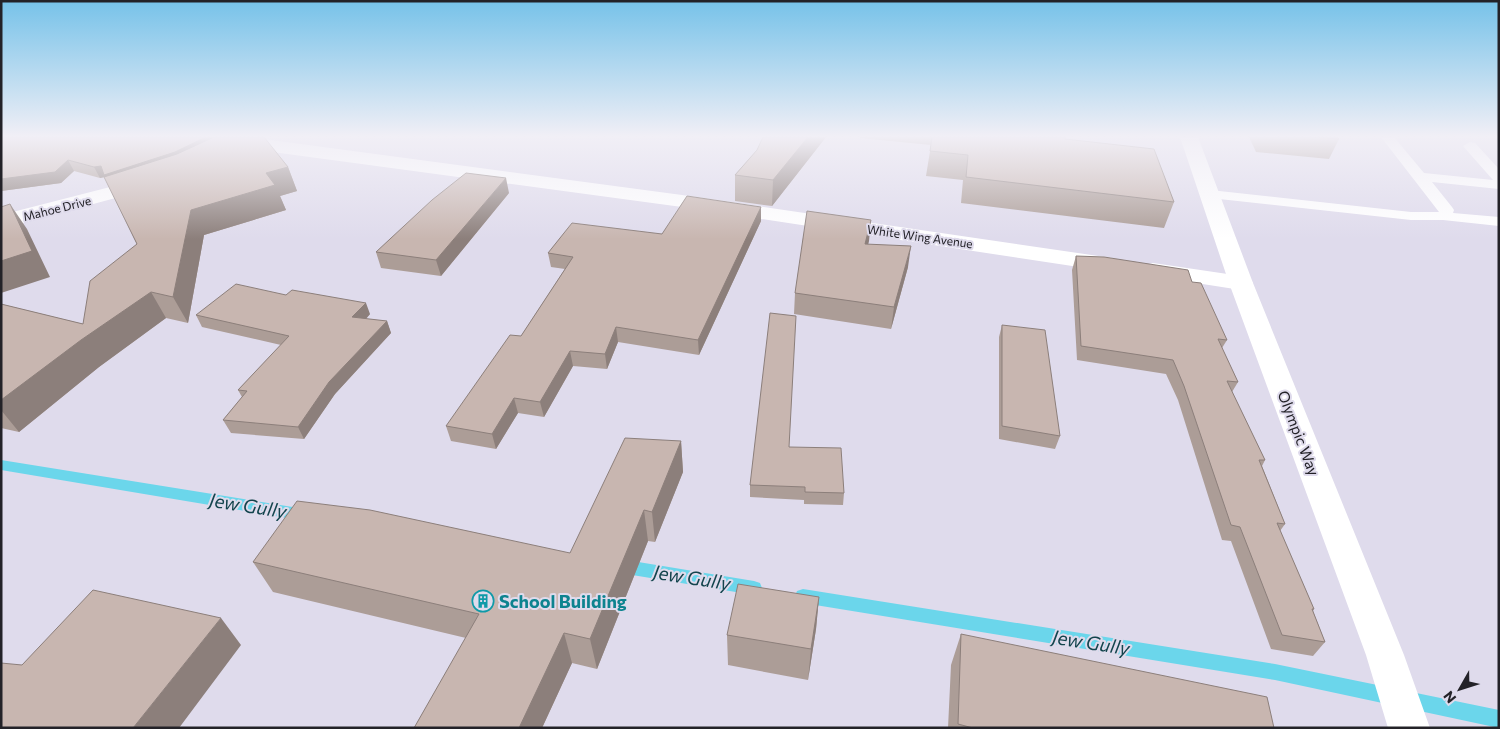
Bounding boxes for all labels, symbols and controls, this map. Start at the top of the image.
street label: Mahoe Drive [22,193,92,223]
street label: White Wing Avenue [866,222,974,250]
street label: Olympic Way [1274,388,1324,478]
water label: Jew Gully [206,487,290,523]
water label: Jew Gully [650,559,734,595]
building icon: School Building [471,589,495,613]
place label: School Building [499,590,627,612]
water label: Jew Gully [1049,624,1133,660]
north arrow [1435,664,1485,714]
text: N [1440,688,1459,707]

